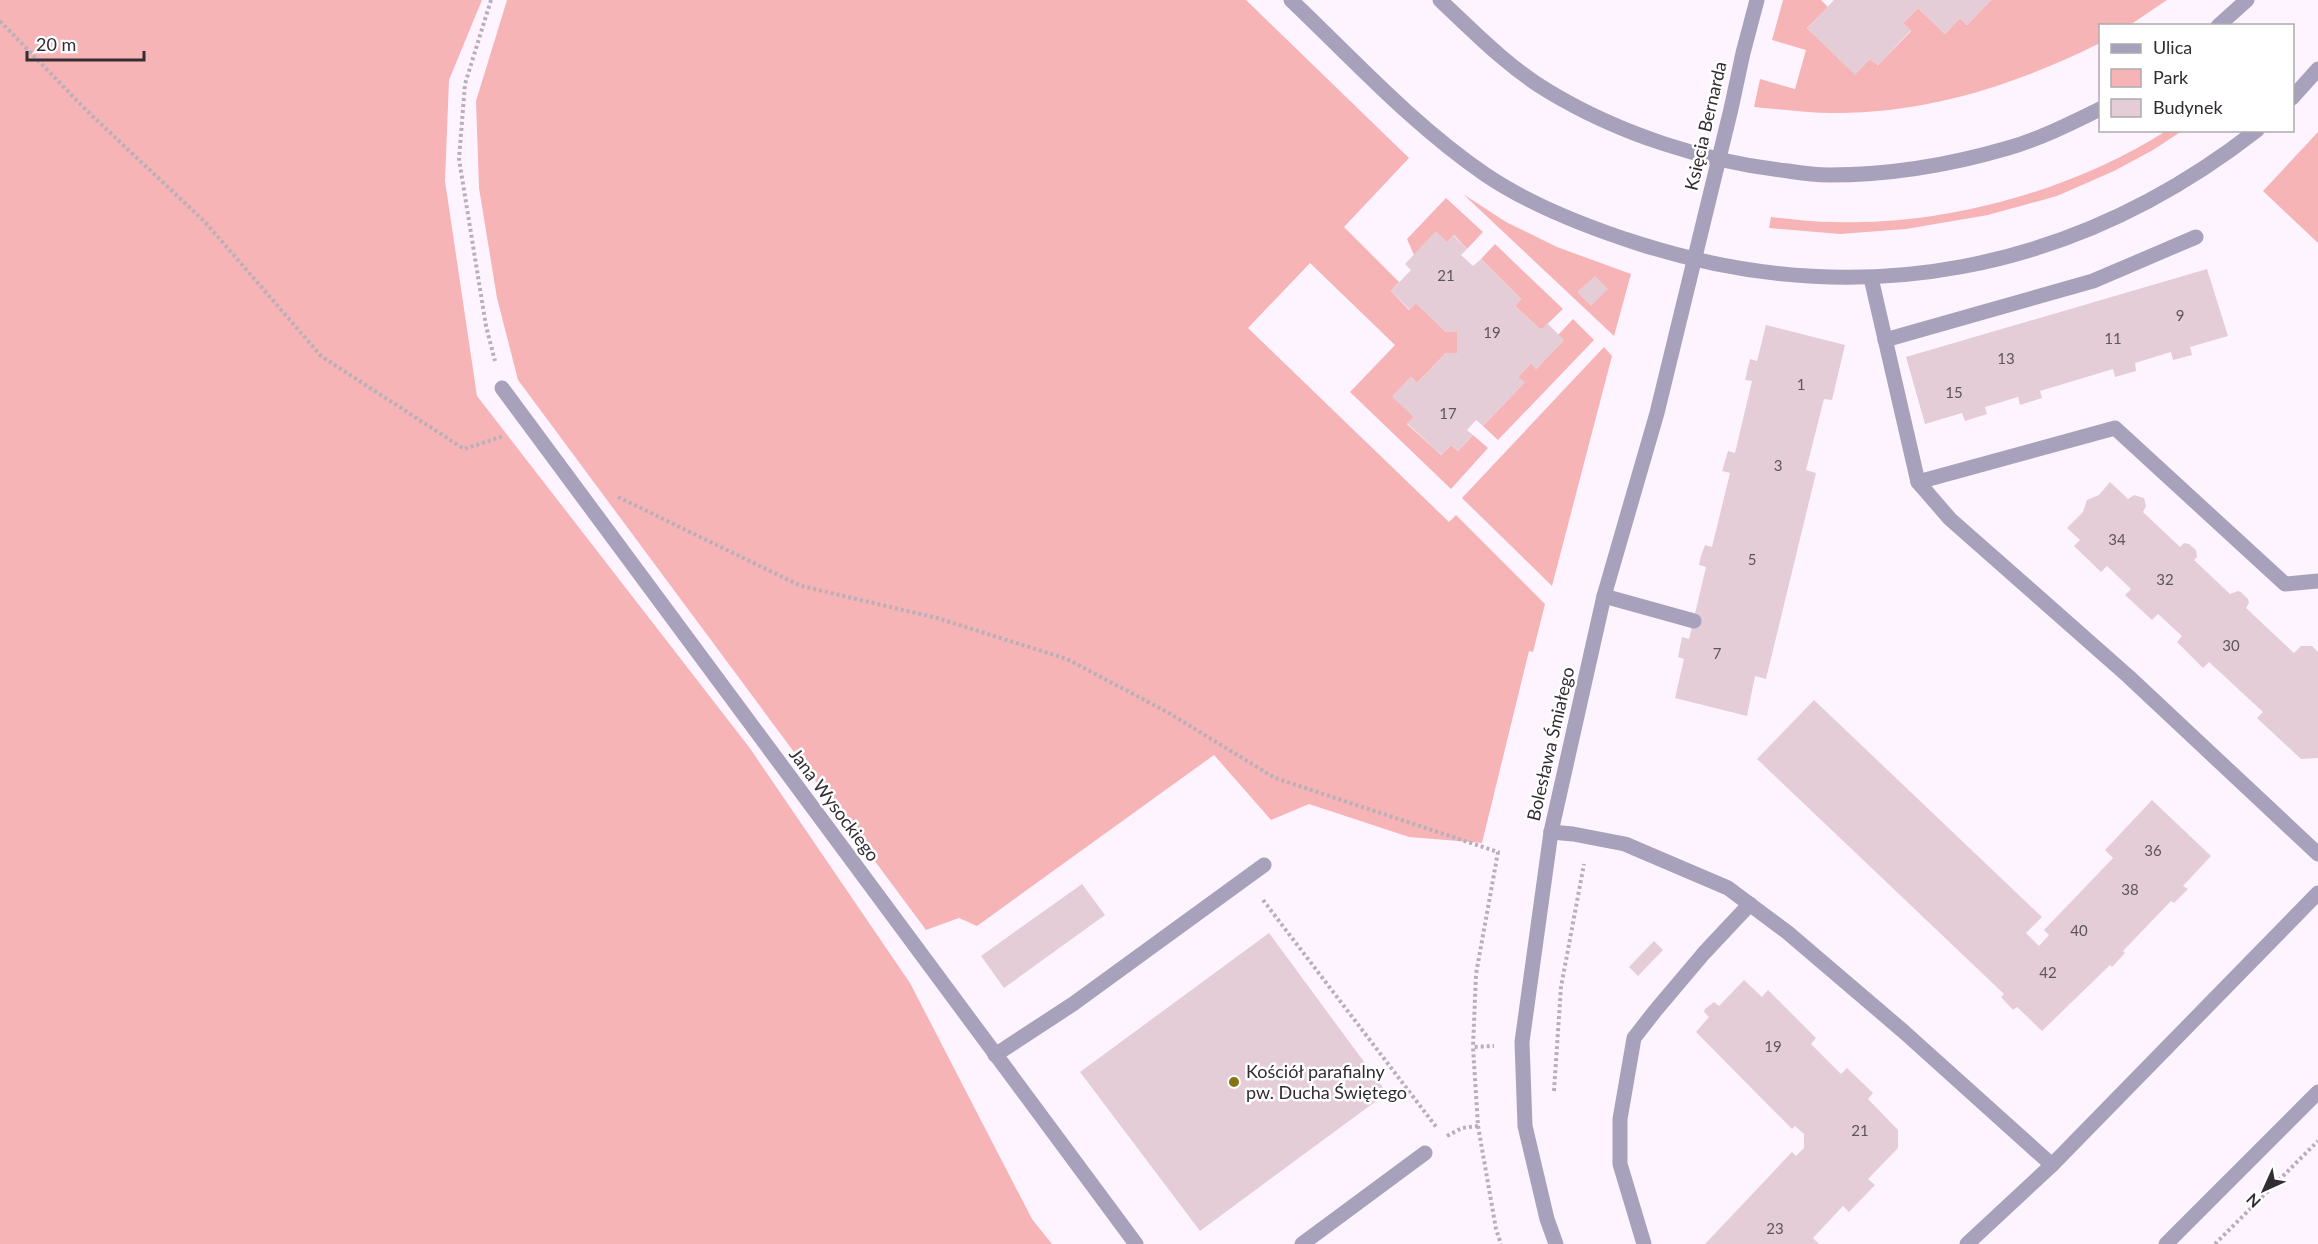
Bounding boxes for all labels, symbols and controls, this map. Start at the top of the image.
scale bar [27,24,144,62]
legend [2099,24,2294,132]
text: 20 m [36,33,76,55]
text: Ulica [2153,36,2192,58]
street label: Księcia Bernarda [1679,59,1731,192]
text: Park [2153,66,2189,88]
text: Budynek [2153,96,2223,118]
house number: 21 [1437,266,1455,284]
house number: 9 [2176,306,2184,324]
house number: 19 [1483,323,1501,341]
house number: 11 [2104,329,2122,347]
house number: 13 [1997,349,2015,367]
house number: 1 [1797,375,1805,393]
house number: 15 [1945,383,1963,401]
house number: 17 [1439,404,1457,422]
house number: 3 [1774,456,1782,474]
house number: 34 [2108,530,2126,548]
house number: 5 [1748,550,1756,568]
house number: 32 [2156,570,2174,588]
house number: 30 [2222,636,2240,654]
house number: 7 [1713,644,1722,662]
street label: Bolesława Śmiałego [1522,665,1578,823]
street label: Jana Wysockiego [785,743,885,865]
house number: 36 [2144,841,2162,859]
house number: 38 [2121,880,2139,898]
house number: 40 [2070,921,2088,939]
house number: 42 [2039,963,2057,981]
house number: 19 [1764,1037,1782,1055]
place label: Kościół parafialny pw. Ducha Świętego [1246,1060,1407,1103]
marker: Kościół parafialny pw. Ducha Świętego [1227,1075,1241,1089]
house number: 21 [1851,1121,1869,1139]
north arrow [2234,1160,2294,1220]
text: N [2242,1190,2264,1212]
house number: 23 [1766,1219,1784,1237]

